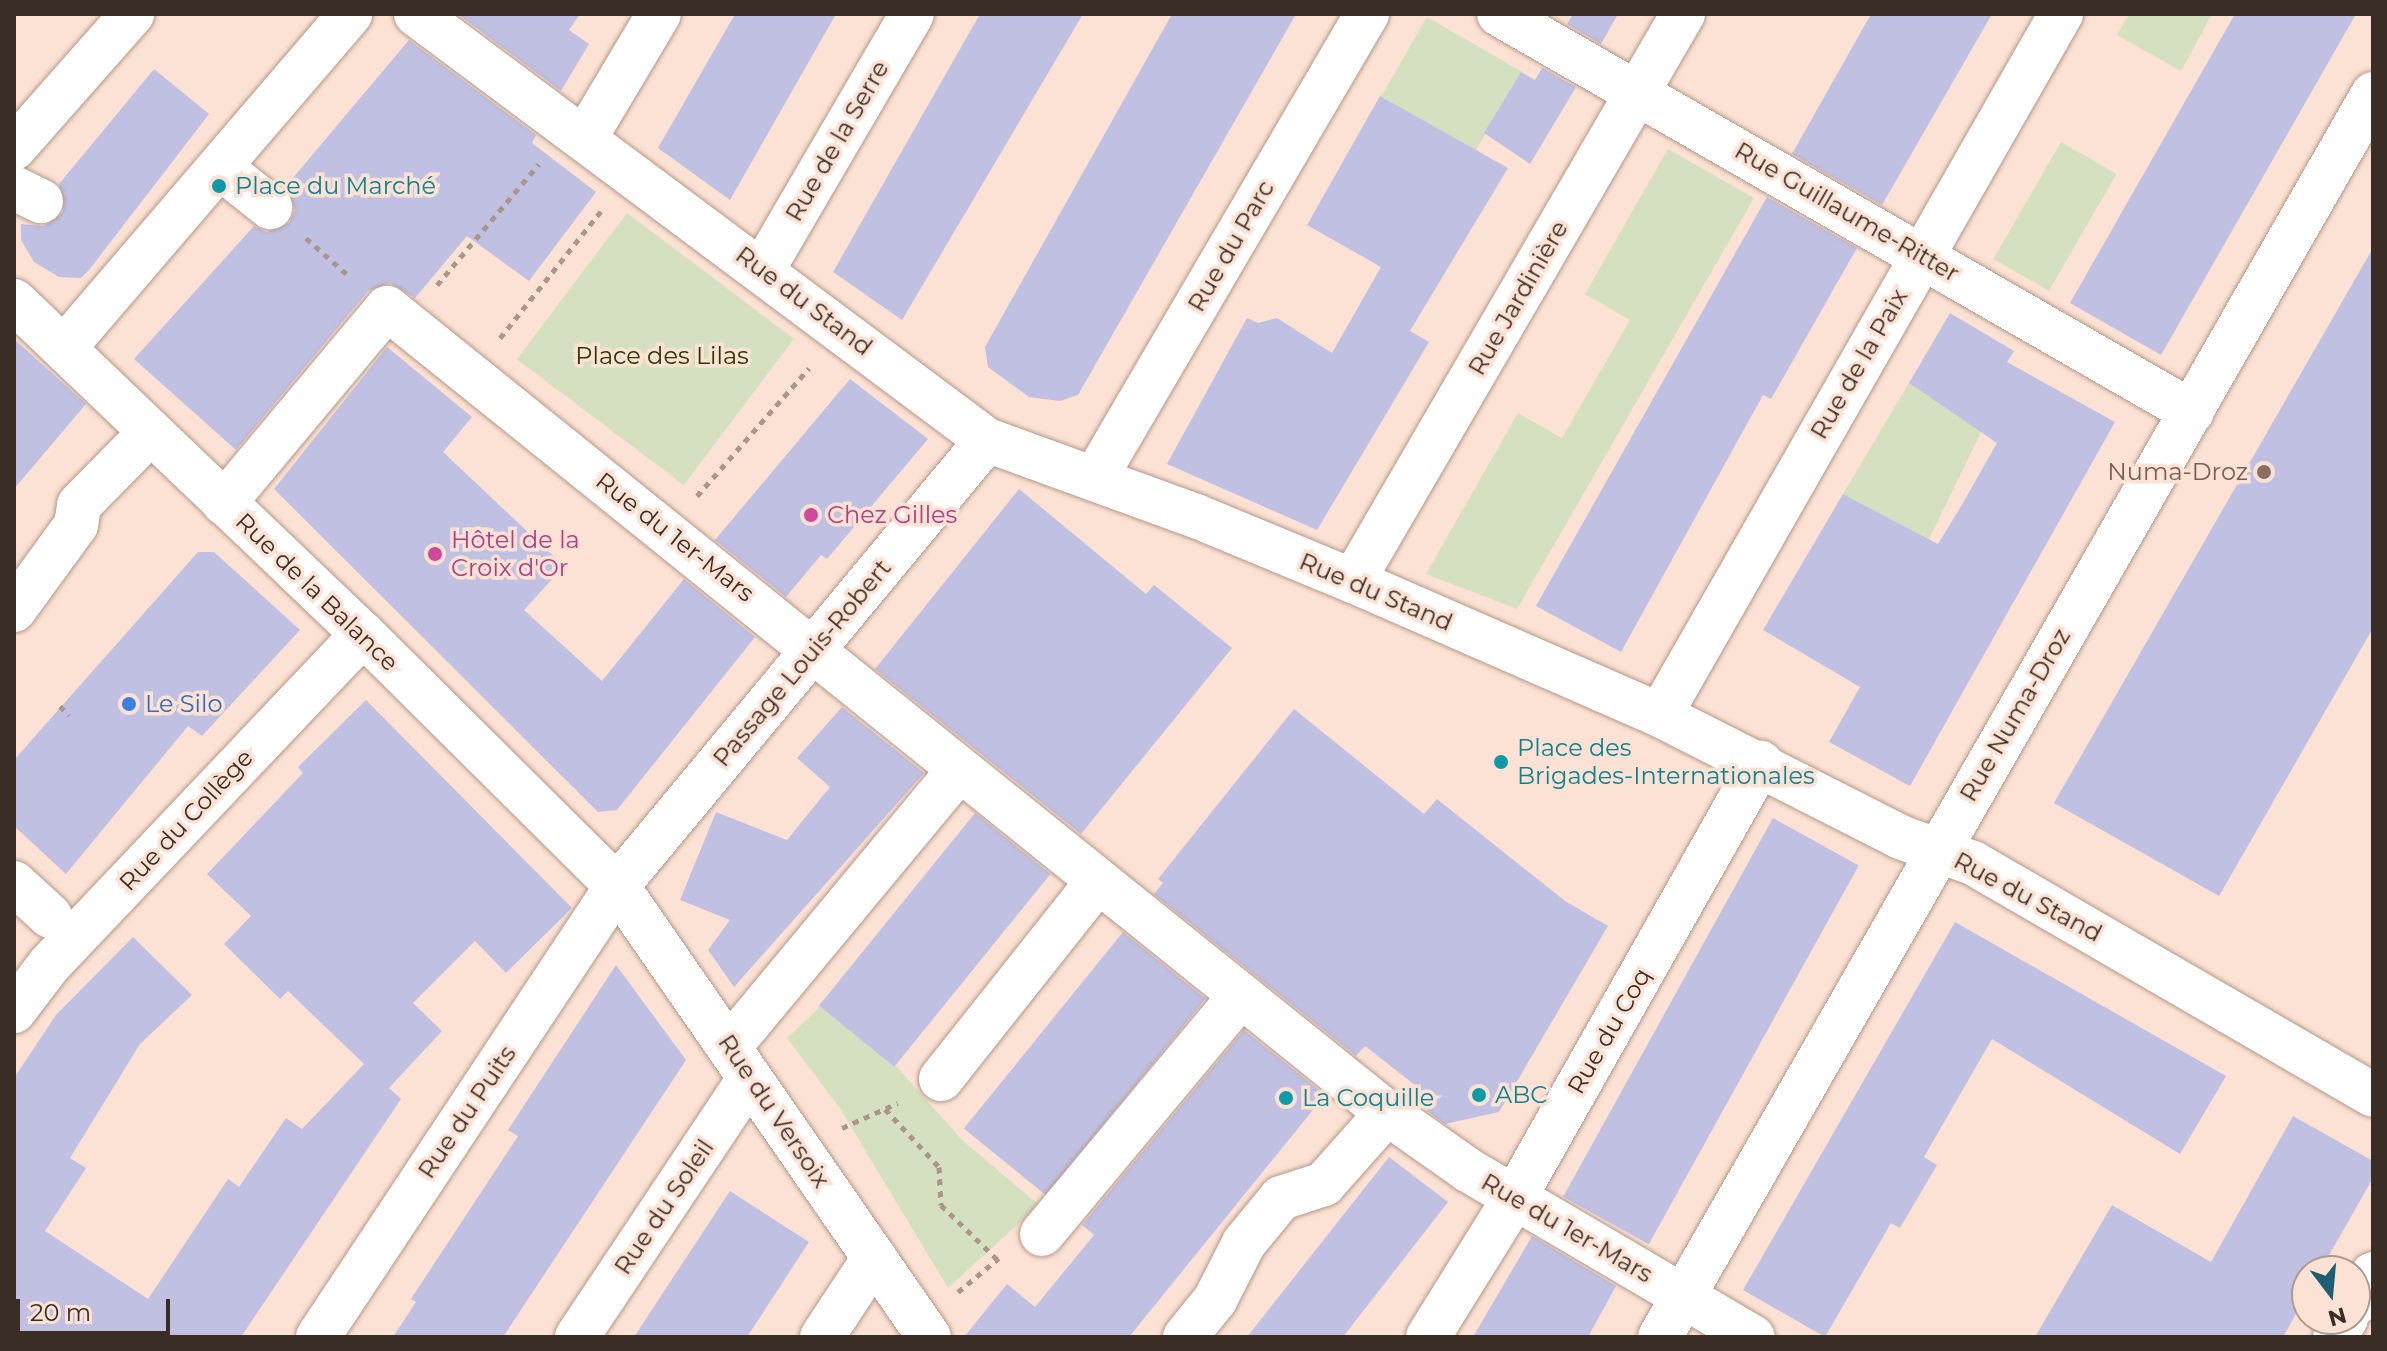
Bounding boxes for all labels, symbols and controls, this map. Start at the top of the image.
street label: Rue de la Serre [779,56,895,226]
street label: Rue Guillaume-Ritter [1730,136,1964,288]
place label: Place du Marché [235,172,436,200]
street label: Rue du Parc [1182,175,1280,317]
marker: Place du Marché [210,177,228,195]
street label: Rue Jardinière [1462,216,1574,380]
street label: Rue du Stand [730,240,878,362]
street label: Rue de la Paix [1804,284,1914,444]
park label: Place des Lilas [575,342,749,370]
place label: Numa-Droz [2107,458,2248,486]
marker: Numa-Droz [2255,463,2273,481]
street label: Rue du 1er-Mars [590,466,760,608]
place label: Chez Gilles [827,501,957,529]
marker: Chez Gilles [802,506,820,524]
street label: Rue de la Balance [230,507,404,677]
place label: Hôtel de la Croix d'Or [451,526,580,582]
marker: Hôtel de la Croix d'Or [426,545,444,563]
street label: Rue du Stand [1295,547,1457,637]
street label: Passage Louis-Robert [707,554,897,772]
street label: Rue Numa-Droz [1954,623,2076,807]
place label: Le Silo [145,690,222,718]
marker: Le Silo [120,695,138,713]
place label: Place des Brigades-Internationales [1517,734,1815,790]
street label: Rue du Collège [113,743,259,897]
marker: Place des Brigades-Internationales [1492,753,1510,771]
street label: Rue du Stand [1949,846,2107,948]
street label: Rue du Coq [1561,963,1657,1099]
street label: Rue du Versoix [712,1029,836,1193]
street label: Rue du Puits [412,1040,522,1184]
place label: ABC [1495,1081,1547,1109]
place label: La Coquille [1302,1084,1434,1112]
marker: ABC [1470,1086,1488,1104]
marker: La Coquille [1277,1089,1295,1107]
street label: Rue du Soleil [608,1134,720,1280]
street label: Rue du 1er-Mars [1476,1167,1658,1289]
north arrow [2291,1255,2371,1335]
scale bar [20,1283,174,1333]
text: 20 m [30,1298,91,1327]
text: N [2325,1301,2349,1332]

